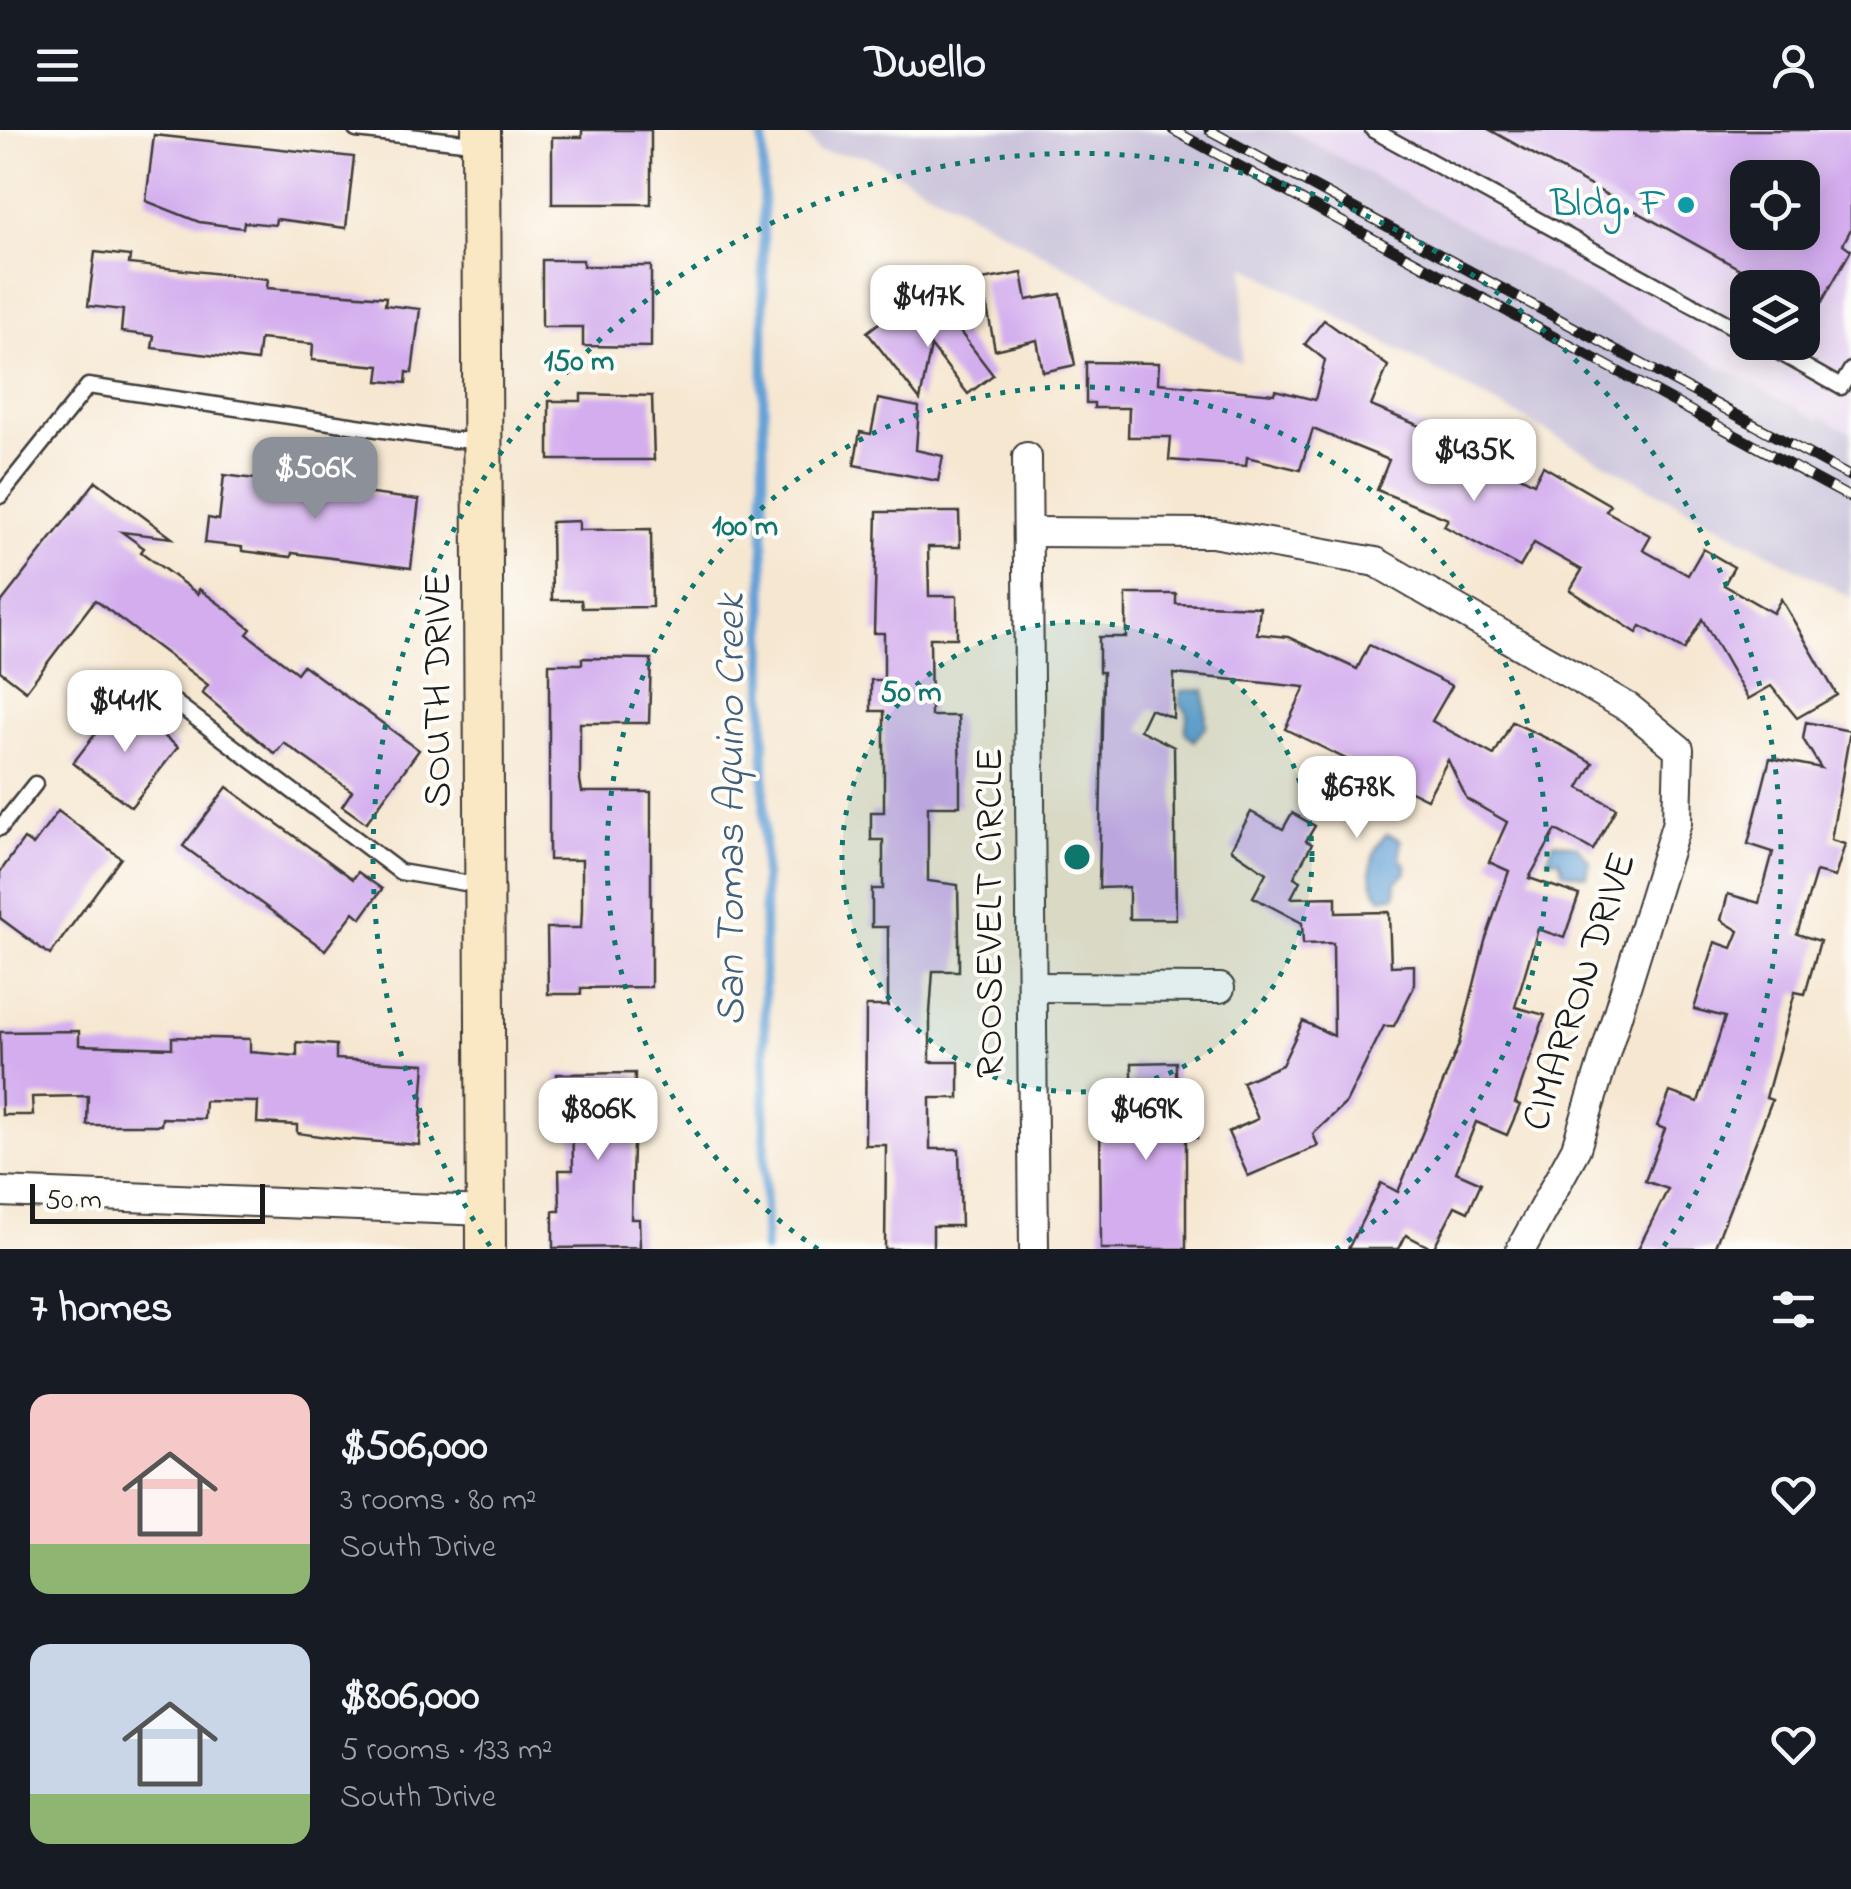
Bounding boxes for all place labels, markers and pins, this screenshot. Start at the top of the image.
place label: Bldg. F [1549,176,1666,235]
marker: Bldg. F [1675,194,1697,216]
pin: $417K [858,265,998,350]
pin: $435K [1404,419,1544,504]
pin: $506K [245,437,385,522]
pin: $441K [55,670,195,755]
pin: $678K [1287,756,1427,841]
centre of rings [1059,839,1095,875]
pin: $806K [528,1078,668,1163]
pin: $469K [1076,1078,1216,1163]

